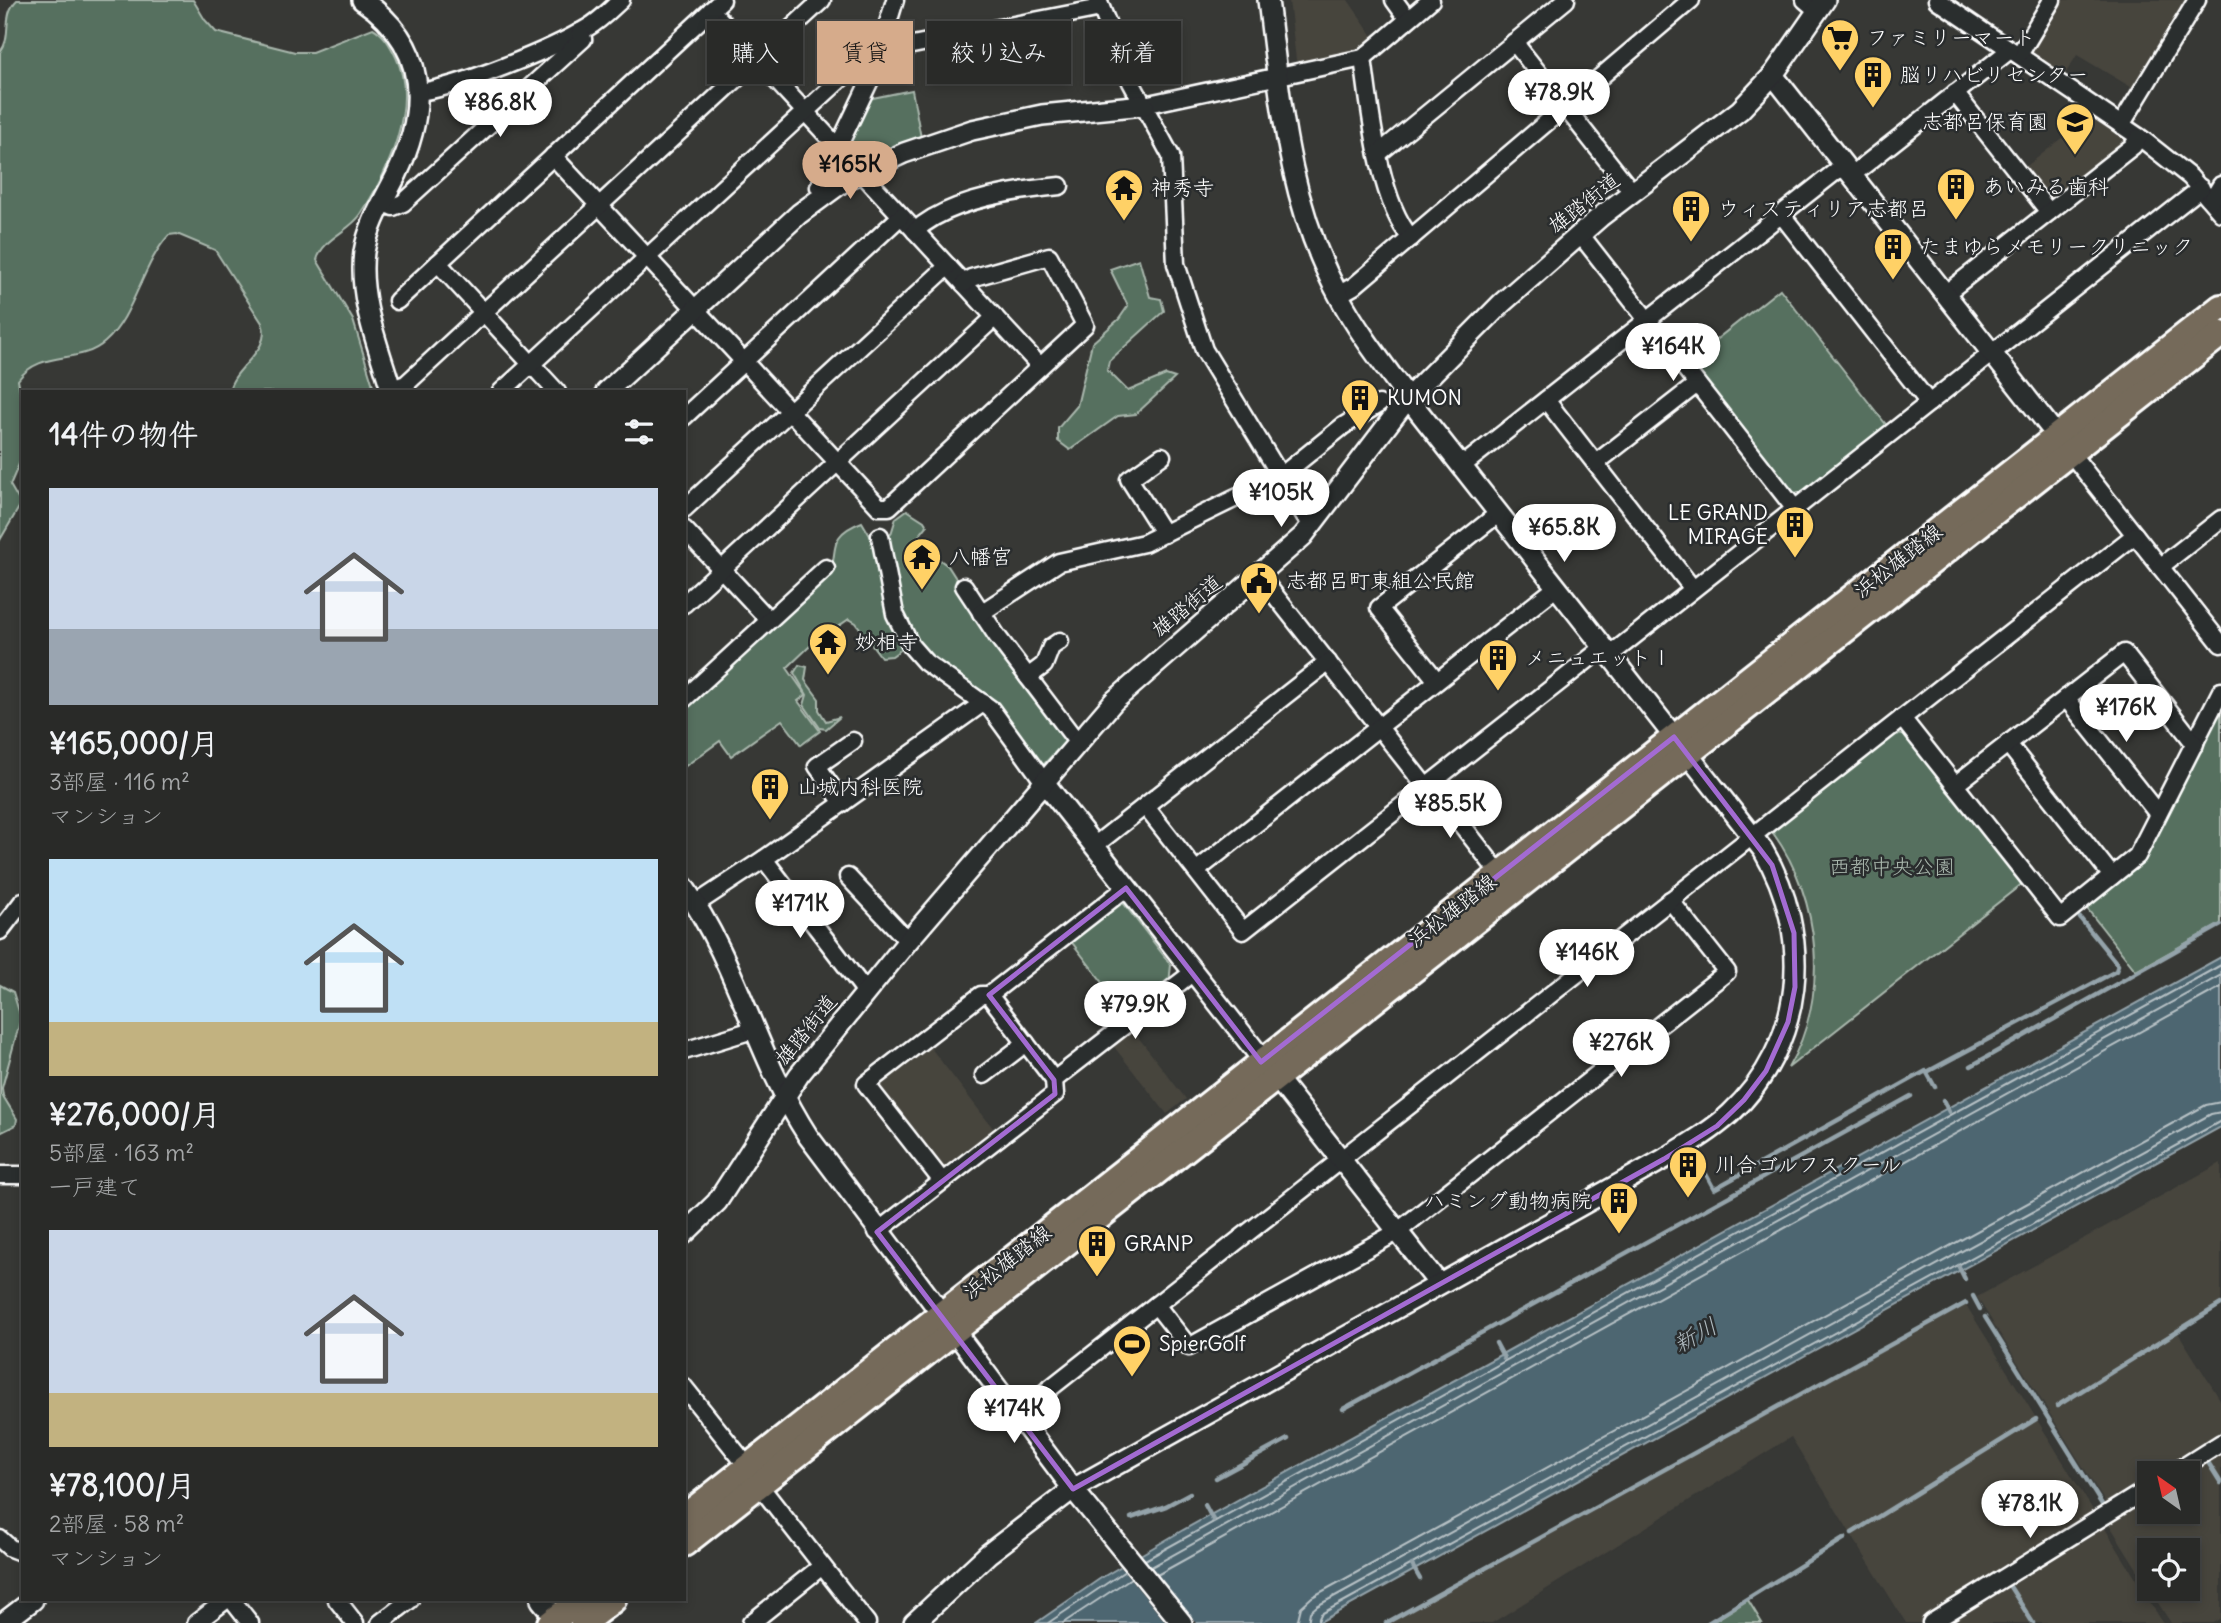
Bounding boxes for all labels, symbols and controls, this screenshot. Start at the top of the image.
supermarket icon: ファミリーマート [1819,17,1861,72]
chip: 購入 [707,21,803,84]
chip: 賃貸 [817,21,913,84]
chip: 絞り込み [927,21,1071,84]
chip: 新着 [1085,21,1181,84]
place label: ファミリーマート [1867,24,2035,51]
building icon: 脳リハビリセンター [1852,54,1894,109]
place label: 脳リハビリセンター [1900,61,2088,88]
pin: ¥78.9K [1502,69,1616,129]
text: ¥78.9K [1524,77,1594,106]
pin: ¥86.8K [443,80,557,139]
text: ¥86.8K [464,87,536,116]
school or university icon: 志都呂保育園 [2054,101,2096,156]
place label: 志都呂保育園 [1922,108,2048,135]
pin: ¥165K [801,142,899,201]
text: ¥165K [818,149,882,178]
street label: 雄踏街道 [1542,166,1625,239]
building icon: あいみる歯科 [1935,166,1977,221]
temple icon: 神秀寺 [1103,167,1145,222]
place label: あいみる歯科 [1983,173,2109,200]
place label: 神秀寺 [1151,174,1214,201]
building icon: ウィスティリア志都呂 [1670,188,1712,243]
place label: ウィスティリア志都呂 [1718,195,1929,222]
building icon: たまゆらメモリークリニック [1872,226,1914,281]
place label: たまゆらメモリークリニック [1920,233,2193,260]
pin: ¥164K [1624,324,1722,383]
text: ¥164K [1641,331,1705,360]
building icon: KUMON [1339,377,1381,432]
place label: KUMON [1387,384,1462,411]
icon: filters [620,413,658,451]
text: 14件の物件 [49,415,198,453]
pin: ¥105K [1232,470,1330,529]
text: ¥105K [1248,477,1314,506]
place label: LE GRAND MIRAGE [1668,499,1768,550]
pin: ¥65.8K [1507,504,1621,564]
building icon: LE GRAND MIRAGE [1774,504,1816,559]
text: ¥65.8K [1528,512,1600,541]
street label: 浜松雄踏線 [1848,518,1947,604]
icon: home [291,534,417,660]
temple icon: 八幡宮 [901,536,943,591]
place label: 八幡宮 [949,543,1012,570]
public building icon: 志都呂町東組公民館 [1238,560,1280,615]
place label: 志都呂町東組公民館 [1286,567,1475,594]
street label: 雄踏街道 [1146,568,1228,643]
temple icon: 妙相寺 [807,621,849,676]
place label: 妙相寺 [855,628,918,655]
building icon: メニュエットⅠ [1477,637,1519,692]
place label: メニュエットⅠ [1525,644,1672,671]
pin: ¥176K [2077,684,2175,744]
text: ¥176K [2095,692,2157,721]
text: ¥165,000/月 [49,724,219,762]
building icon: 山城内科医院 [749,766,791,821]
text: 3部屋 · 116 m² [49,767,190,796]
place label: 山城内科医院 [797,773,923,800]
pin: ¥85.5K [1393,780,1507,840]
text: ¥85.5K [1414,788,1486,817]
text: マンション [49,801,163,830]
park label: 西都中央公園 [1829,853,1955,880]
street label: 浜松雄踏線 [1402,868,1501,954]
pin: ¥171K [751,880,849,940]
text: ¥171K [771,888,829,917]
icon: home [291,905,417,1031]
pin: ¥146K [1538,930,1636,989]
text: ¥146K [1555,937,1619,966]
pin: ¥79.9K [1078,982,1192,1041]
street label: 雄踏街道 [769,989,843,1071]
text: ¥79.9K [1100,989,1170,1018]
pin: ¥276K [1572,1020,1670,1079]
text: ¥276K [1589,1027,1653,1056]
text: ¥276,000/月 [49,1095,221,1133]
text: 5部屋 · 163 m² [49,1138,194,1167]
building icon: 川合ゴルフスクール [1667,1144,1709,1199]
place label: 川合ゴルフスクール [1715,1151,1901,1178]
text: 一戸建て [49,1172,141,1201]
building icon: ハミング動物病院 [1598,1180,1640,1235]
place label: ハミング動物病院 [1424,1187,1592,1214]
street label: 浜松雄踏線 [957,1219,1056,1305]
building icon: GRANP [1076,1223,1118,1278]
place label: GRANP [1124,1230,1193,1257]
icon: home [291,1276,417,1402]
water label: 新川 [1668,1311,1722,1358]
sports icon: SpierGolf [1111,1323,1153,1378]
place label: SpierGolf [1159,1330,1247,1357]
pin: ¥174K [965,1386,1063,1445]
text: ¥174K [984,1393,1044,1422]
north arrow [2137,1461,2200,1524]
map controls [2137,1461,2200,1601]
text: ¥78,100/月 [49,1466,196,1504]
pin: ¥78.1K [1973,1480,2087,1540]
text: ¥78.1K [1997,1488,2063,1517]
text: 2部屋 · 58 m² [49,1509,184,1538]
button: locate [2137,1538,2200,1601]
text: マンション [49,1543,163,1572]

